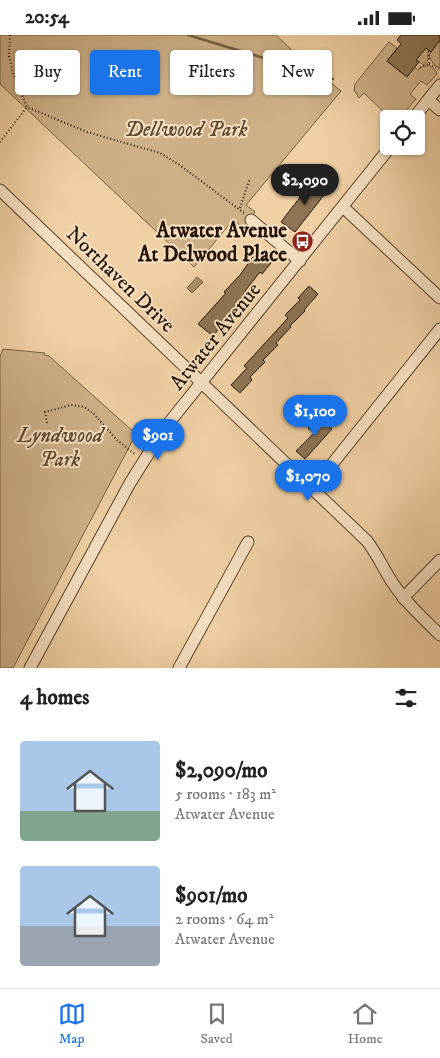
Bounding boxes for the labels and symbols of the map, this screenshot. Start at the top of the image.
park label: Dellwood Park [125,117,248,143]
pin: $2,090 [264,163,346,206]
place label: Atwater Avenue At Delwood Place [137,218,287,268]
street label: Northaven Drive [60,221,180,338]
bus stop icon: Atwater Avenue At Delwood Place [291,230,315,254]
street label: Atwater Avenue [165,277,267,396]
pin: $1,100 [274,395,356,437]
pin: $901 [128,419,188,461]
park label: Lyndwood Park [16,423,106,473]
pin: $1,070 [267,459,349,502]

